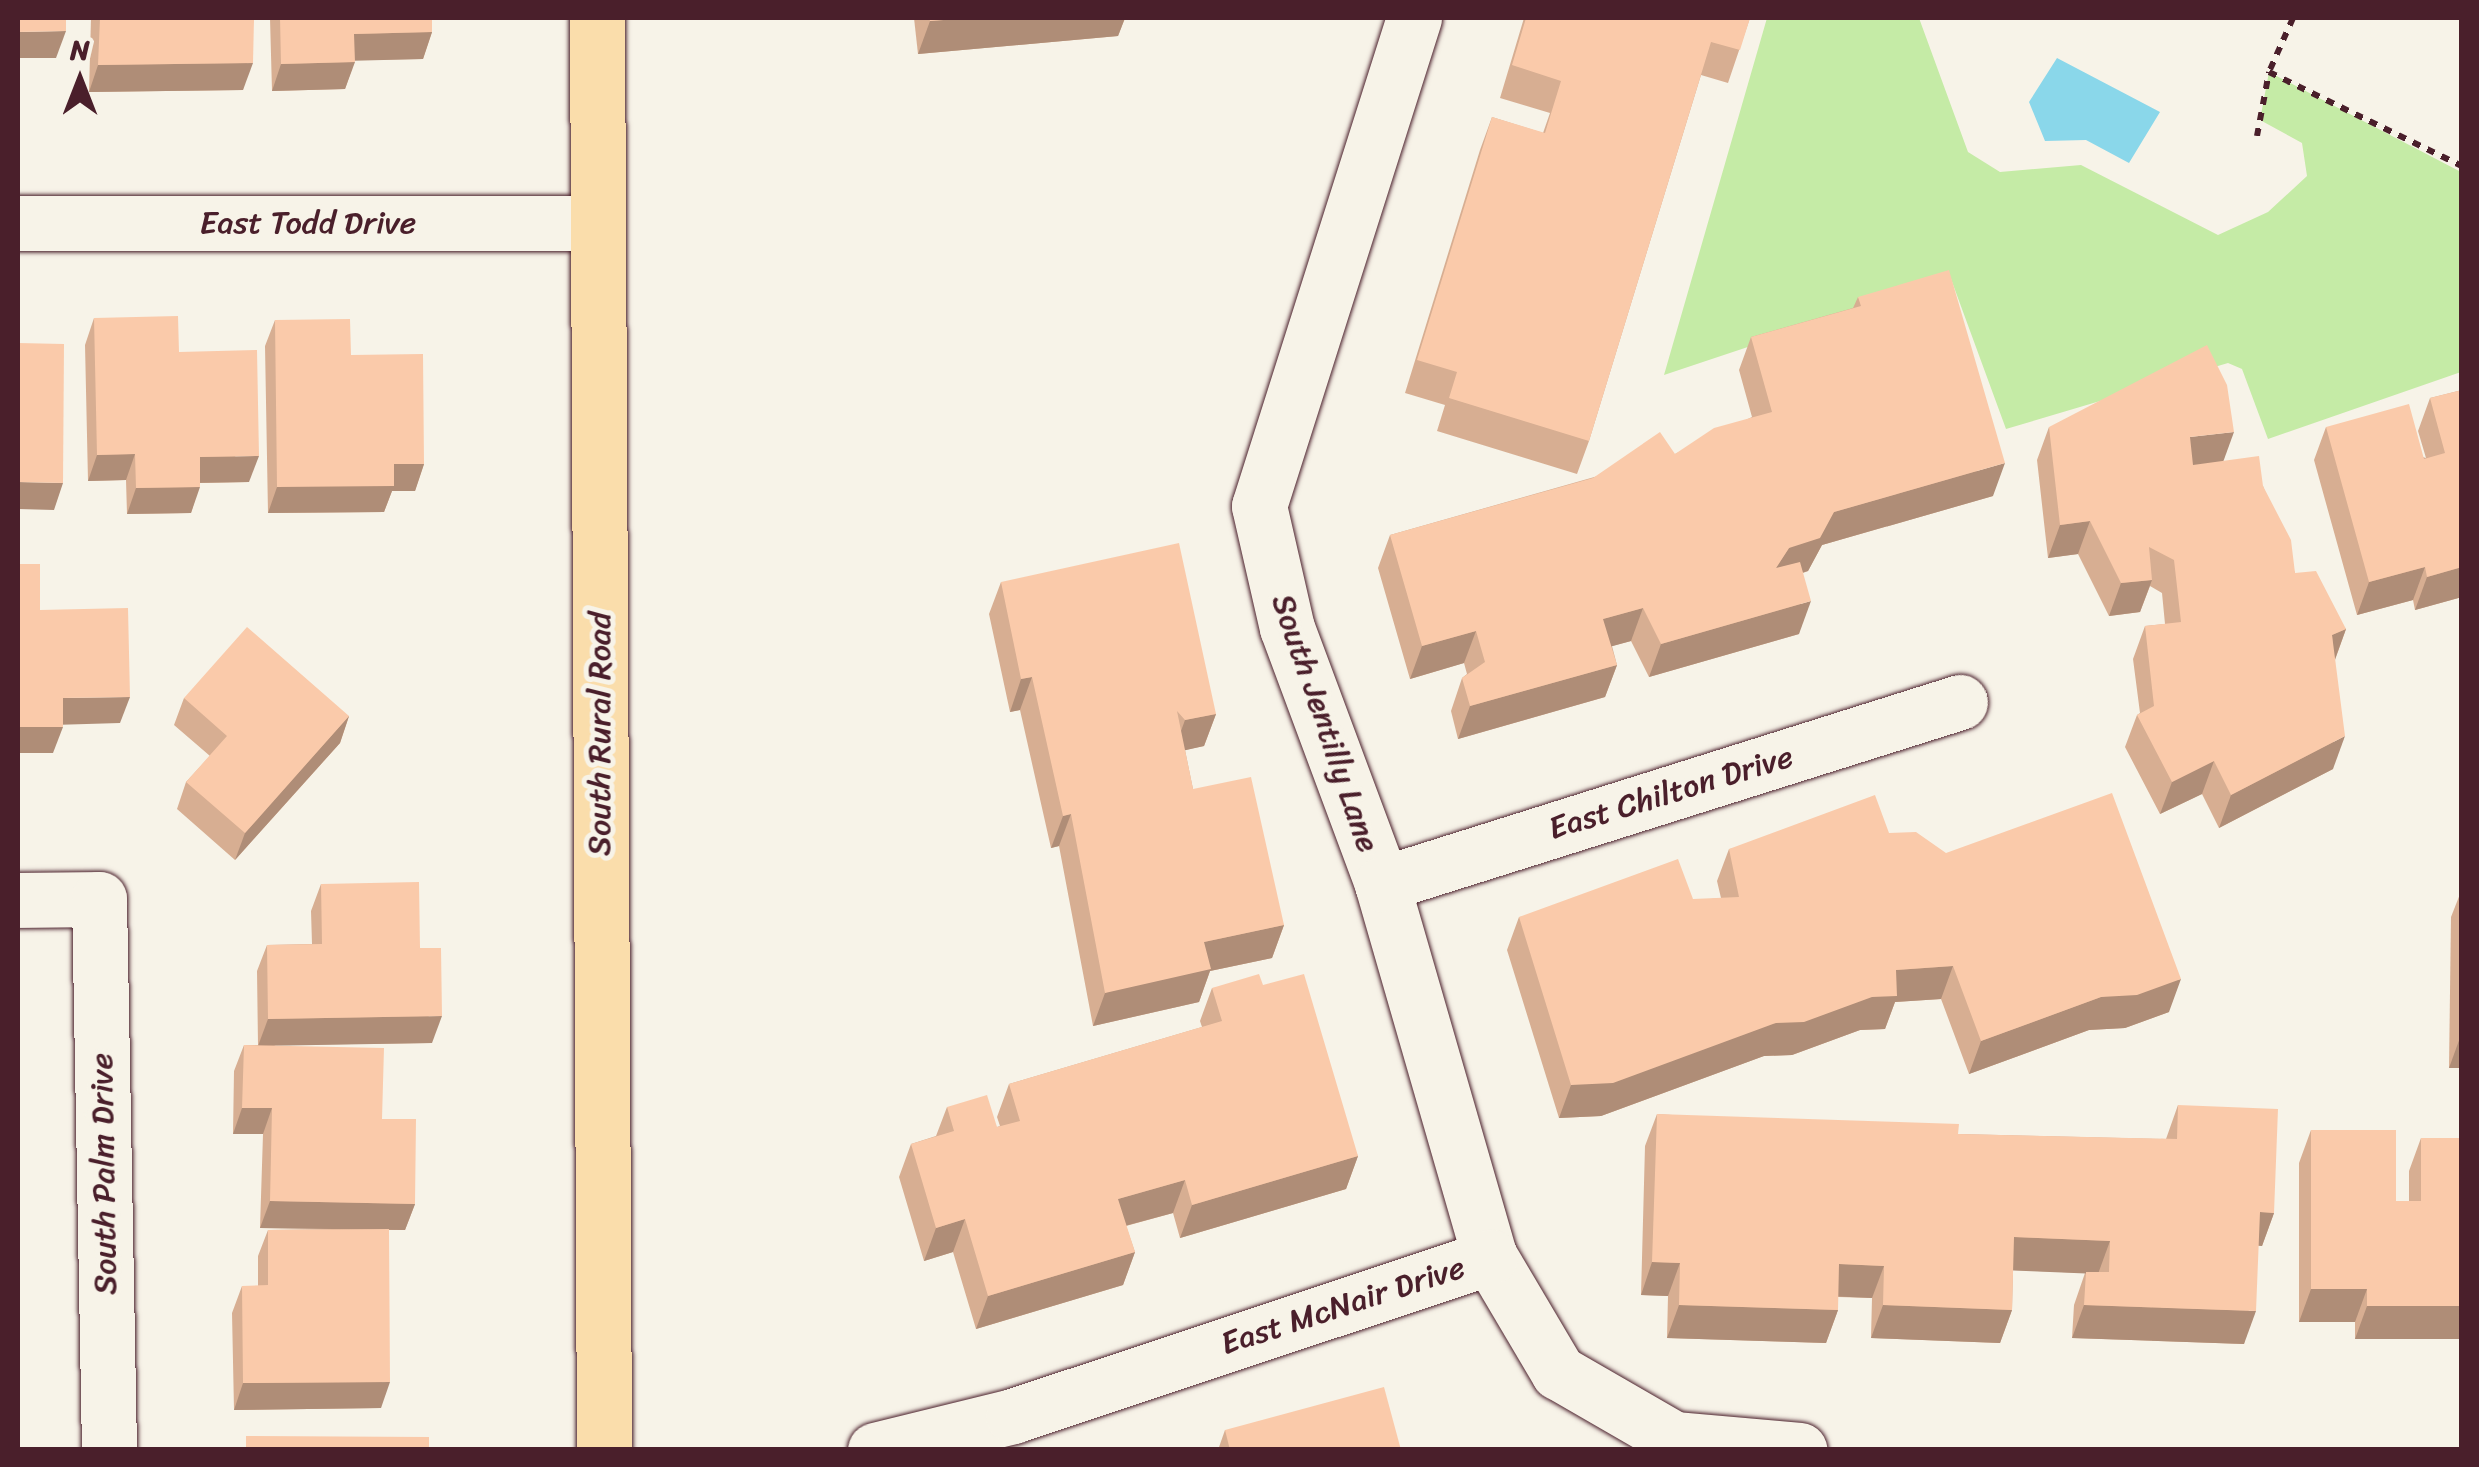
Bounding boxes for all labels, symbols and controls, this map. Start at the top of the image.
text: N [70,25,90,74]
north arrow [30,30,130,130]
street label: East Todd Drive [200,204,416,242]
street label: South Jentilly Lane [1263,588,1387,858]
street label: South Rural Road [581,612,619,856]
street label: East Chilton Drive [1545,738,1797,848]
street label: South Palm Drive [83,1052,125,1296]
street label: East McNair Drive [1216,1248,1470,1364]

